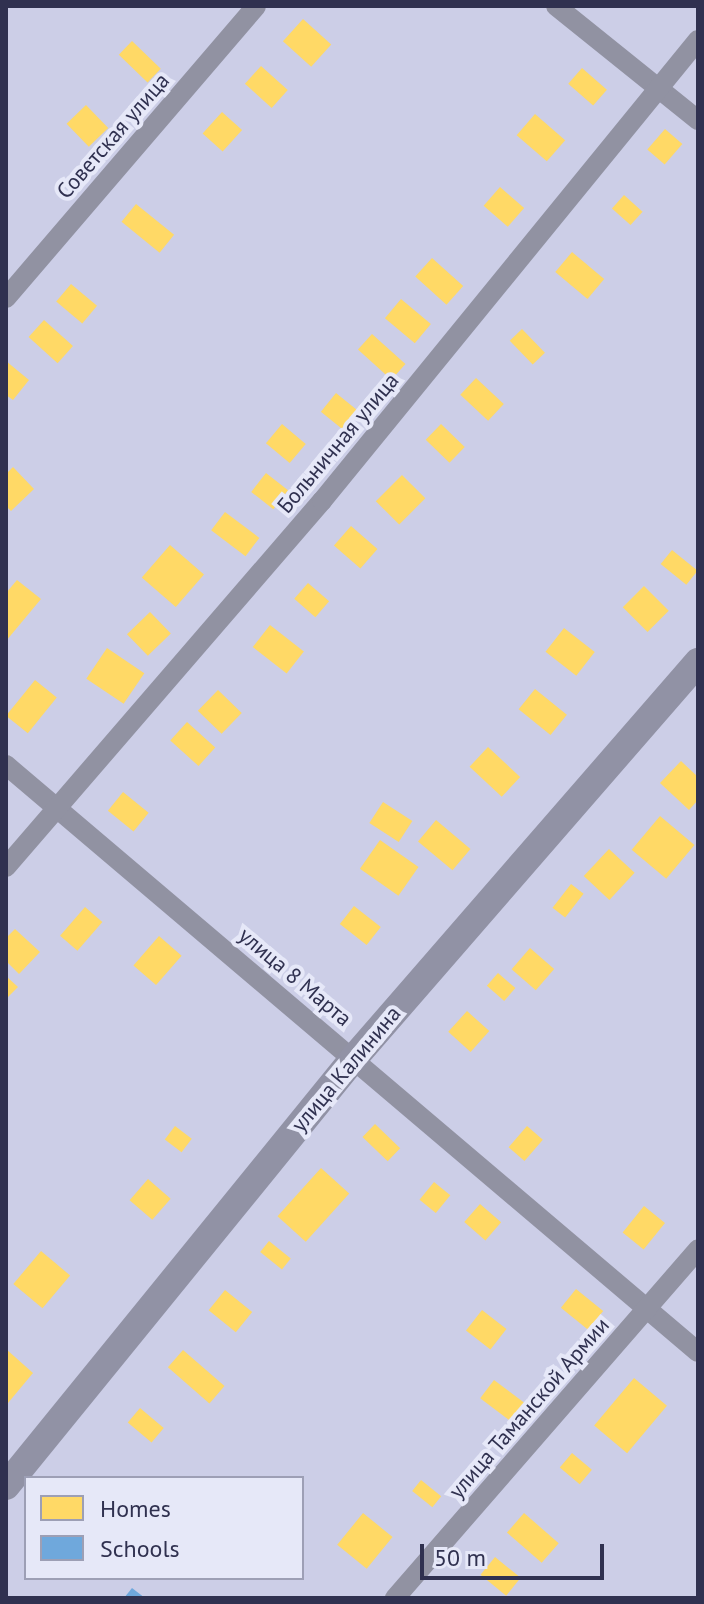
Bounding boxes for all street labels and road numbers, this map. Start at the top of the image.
street label: Советская улица [51,68,175,204]
street label: Больничная улица [272,368,404,518]
street label: улица 8 Марта [233,922,357,1032]
street label: улица Калинина [286,1001,406,1137]
street label: улица Таманской Армии [443,1312,615,1504]

